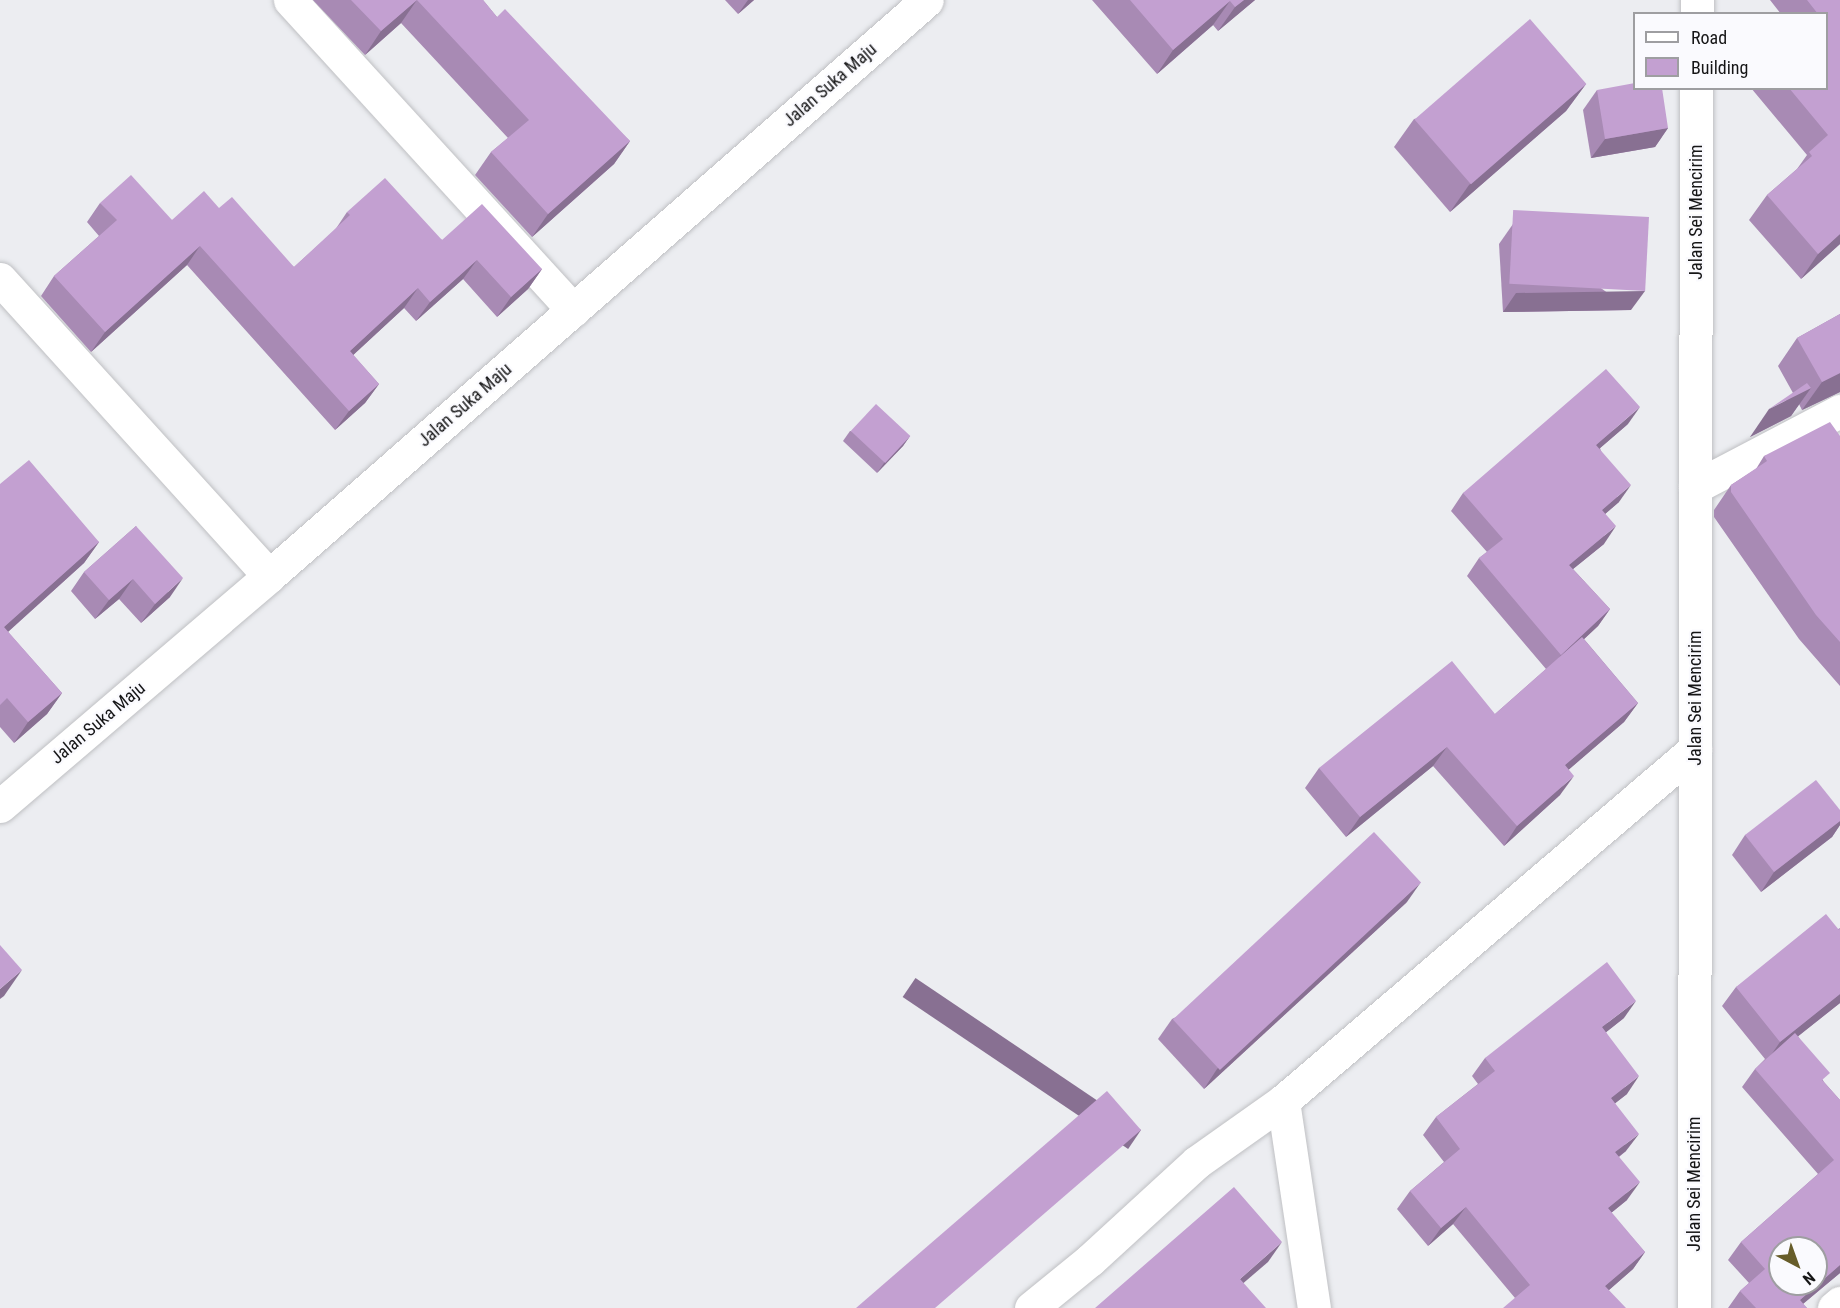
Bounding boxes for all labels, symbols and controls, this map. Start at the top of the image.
legend [1633,12,1828,90]
text: Road [1691,27,1727,48]
street label: Jalan Suka Maju [779,39,881,131]
text: Building [1691,57,1748,78]
street label: Jalan Sei Mencirim [1685,144,1707,280]
street label: Jalan Suka Maju [414,359,516,451]
street label: Jalan Sei Mencirim [1684,630,1706,766]
street label: Jalan Suka Maju [46,677,150,769]
street label: Jalan Sei Mencirim [1683,1116,1705,1252]
north arrow [1768,1236,1828,1296]
text: N [1799,1268,1819,1289]

